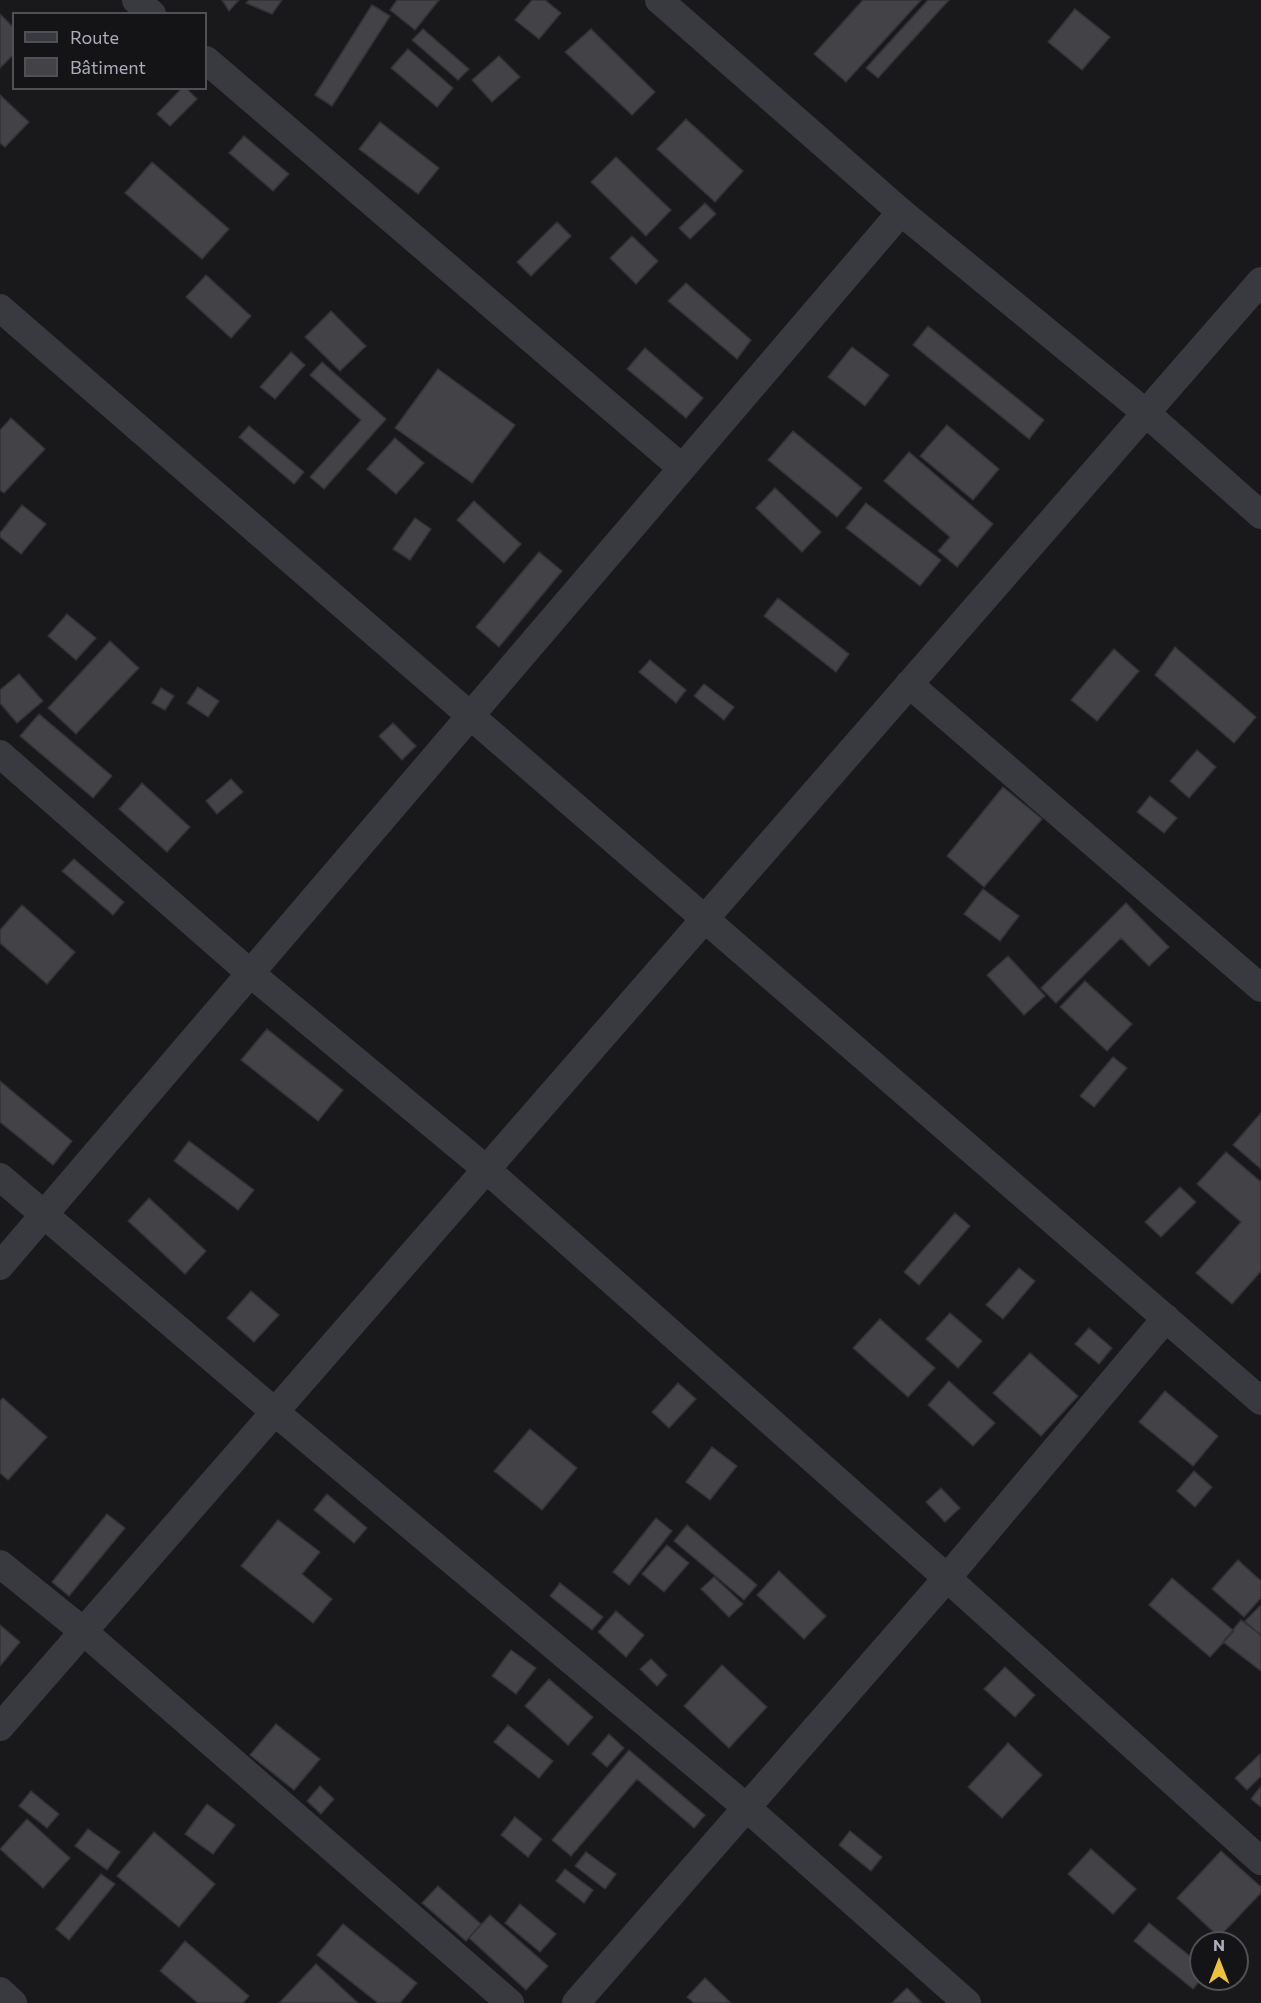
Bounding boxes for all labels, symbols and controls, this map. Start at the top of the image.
legend [12,12,207,90]
text: Route [70,26,119,48]
text: Bâtiment [70,56,146,78]
north arrow [1189,1931,1249,1991]
text: N [1213,1935,1225,1954]

